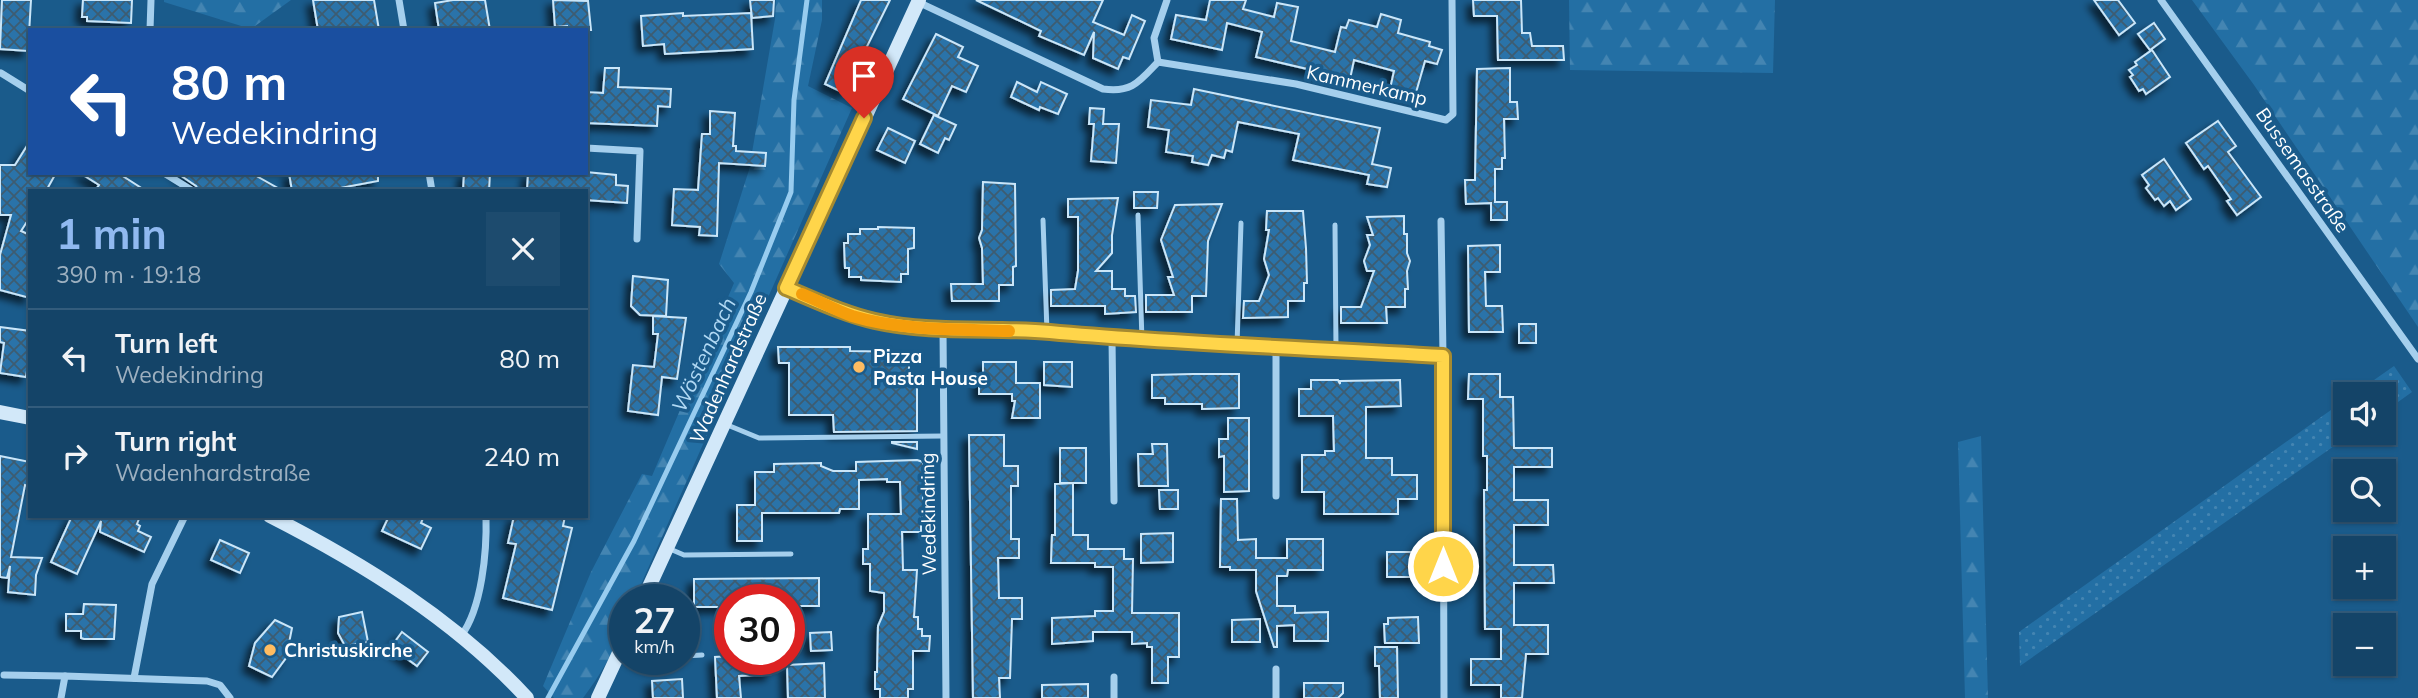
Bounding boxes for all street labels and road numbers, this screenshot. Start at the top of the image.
street label: Kammerkamp [1304,59,1430,111]
street label: Bussemasstraße [2251,103,2355,237]
street label: Wadenhardstraße [684,289,772,447]
street label: Wedekindring [915,452,941,576]

